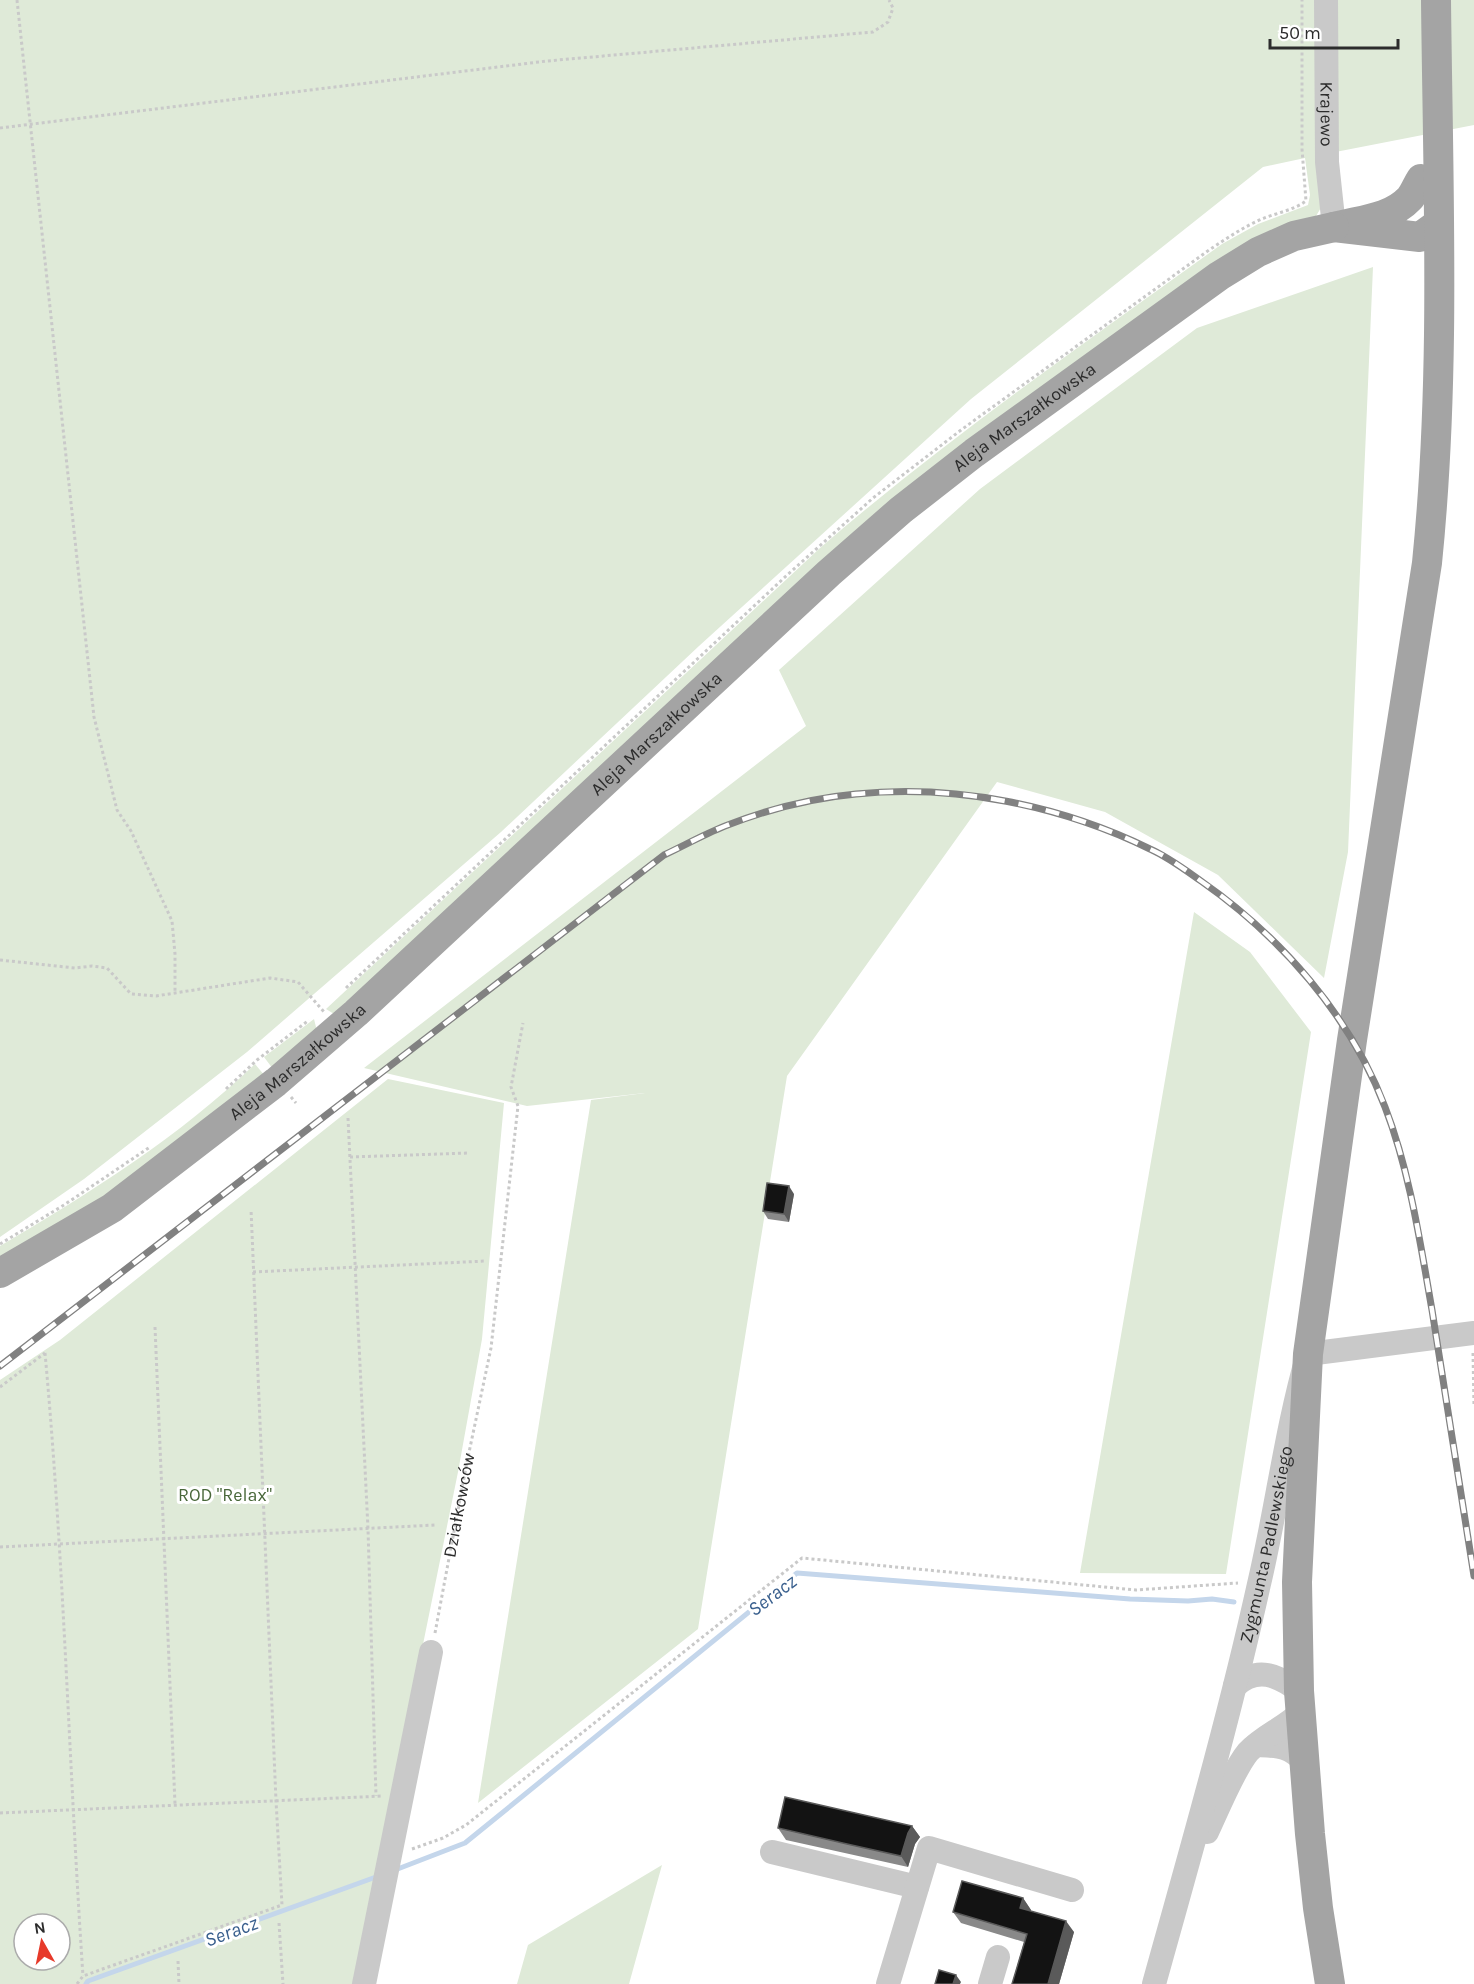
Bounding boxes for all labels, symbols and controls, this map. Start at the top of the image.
scale bar [1270,12,1398,50]
text: 50 m [1279,22,1321,44]
street label: Krajewo [1316,81,1338,147]
street label: Aleja Marszałkowska [948,358,1100,477]
street label: Aleja Marszałkowska [586,667,727,800]
street label: Aleja Marszałkowska [225,998,371,1125]
street label: Zygmunta Padlewskiego [1235,1444,1297,1645]
street label: Działkowców [438,1451,480,1559]
park label: ROD "Relax" [178,1484,272,1506]
water label: Seracz [743,1569,801,1621]
water label: Seracz [201,1911,261,1952]
north arrow [12,1912,72,1972]
text: N [33,1917,47,1938]

